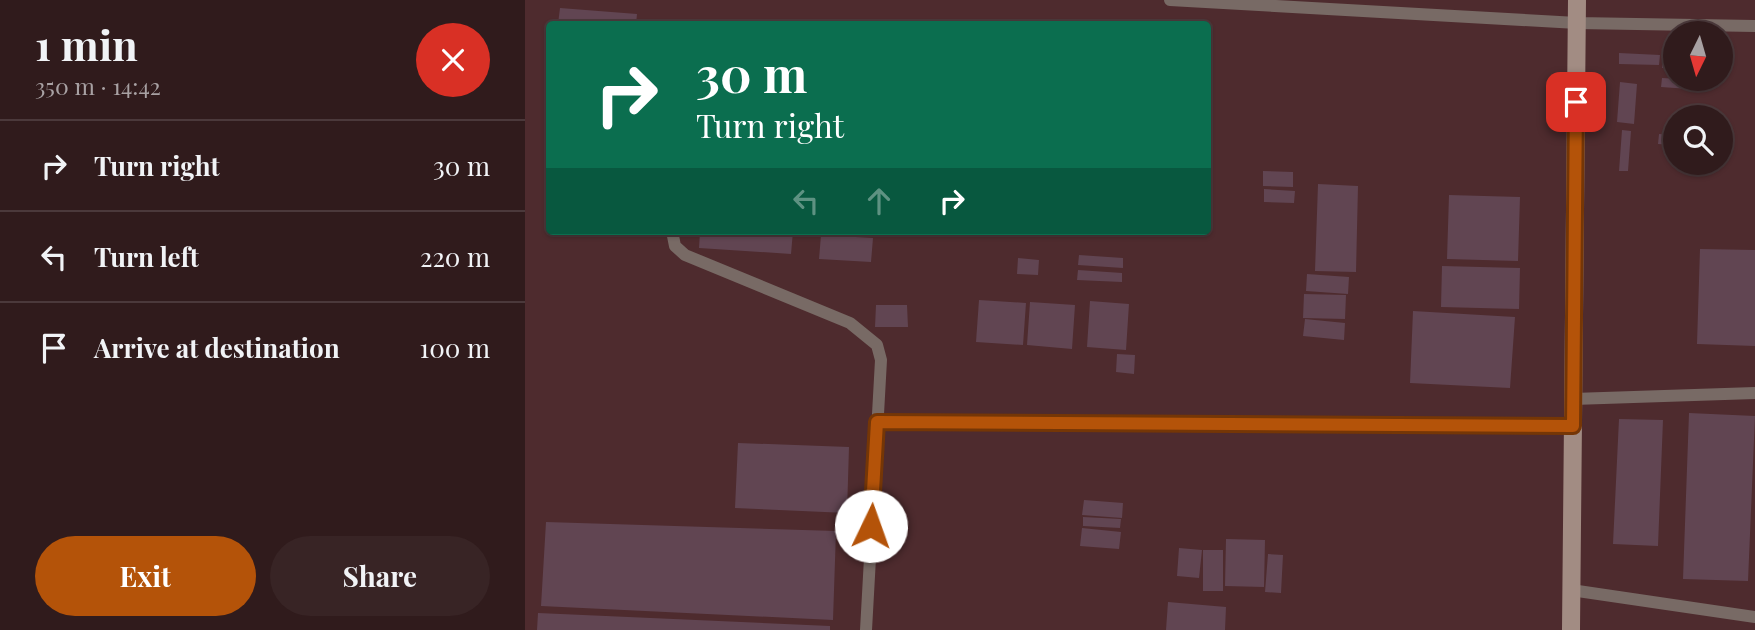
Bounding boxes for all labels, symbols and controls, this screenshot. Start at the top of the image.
text: 1 min [35,16,138,72]
north arrow [1663,21,1733,91]
map controls [1663,21,1733,175]
button: close [416,23,490,97]
text: 30 m [696,40,807,105]
icon: right [581,49,672,140]
text: 350 m · 14:42 [35,70,161,101]
pin [1546,72,1606,132]
icon: arrive [1557,83,1595,121]
text: Turn right [696,103,844,146]
button: search [1663,105,1733,175]
icon: right [35,147,73,185]
text: Turn right [94,148,220,183]
text: 30 m [433,148,490,183]
icon: left [787,182,825,220]
icon: ahead [860,182,898,220]
icon: right [933,182,971,220]
icon: left [35,238,73,276]
text: Turn left [94,239,199,274]
text: 220 m [420,239,490,274]
icon: arrive [35,329,73,367]
text: Arrive at destination [94,330,340,365]
text: 100 m [420,330,490,365]
position arrow [834,489,908,563]
button: Exit [35,536,256,616]
button: Share [270,536,490,616]

